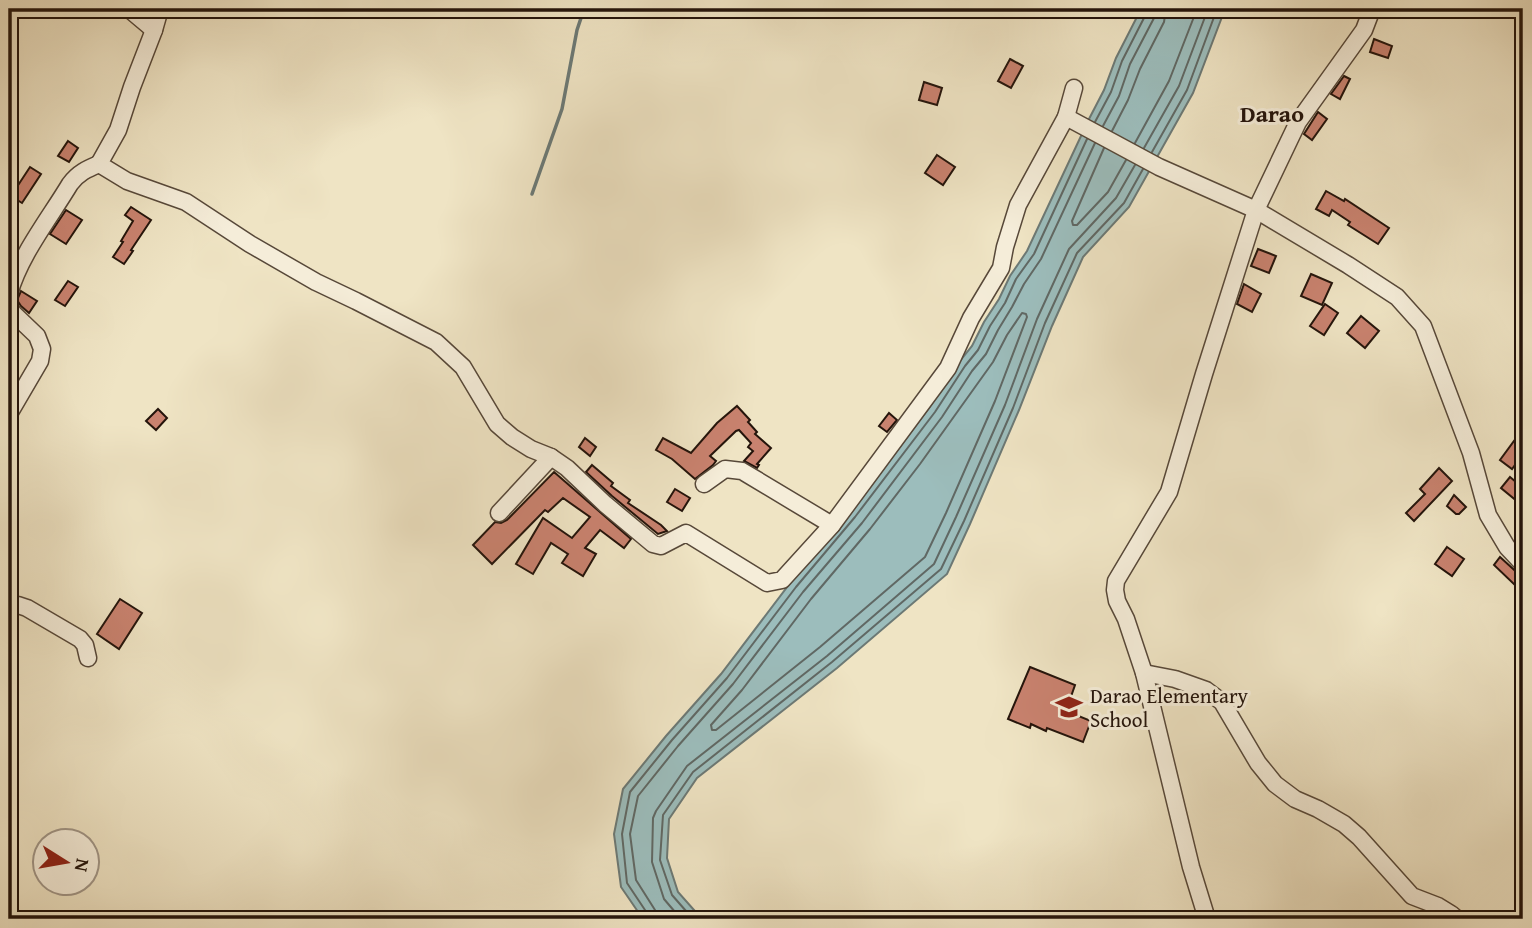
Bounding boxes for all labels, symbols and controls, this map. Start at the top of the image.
district label: Darao [1240,96,1304,131]
place label: Darao Elementary School [1090,680,1249,735]
school or university icon: Darao Elementary School [1054,692,1084,722]
north arrow [32,827,102,897]
text: N [68,856,98,874]

